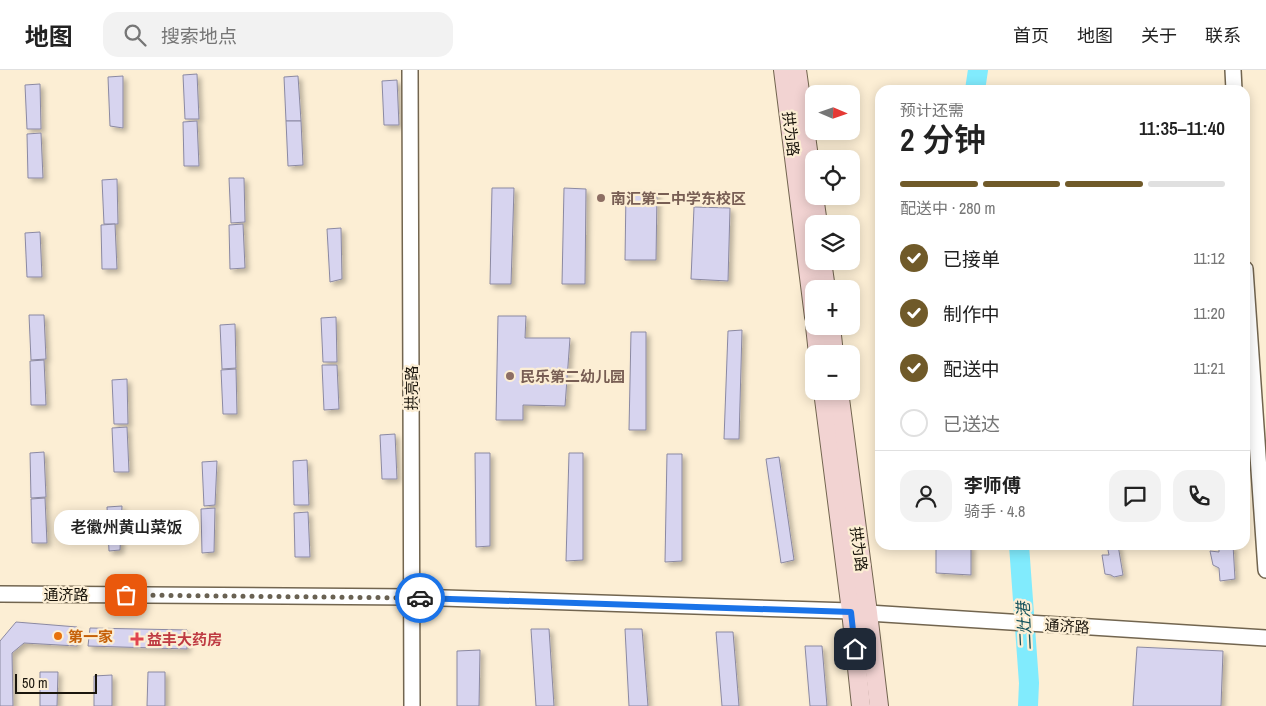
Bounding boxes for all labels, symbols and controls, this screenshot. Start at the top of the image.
search box [103,12,453,57]
text: 地图 [25,20,73,52]
icon: search [121,21,149,49]
text: 搜索地点 [161,23,237,49]
text: 首页 [1013,23,1049,48]
text: 地图 [1077,23,1113,48]
text: 关于 [1141,23,1177,48]
text: 联系 [1205,23,1241,48]
north arrow [805,85,860,140]
map controls [805,85,860,400]
text: 预计还需 [900,99,964,121]
street label: 拱为路 [778,110,804,158]
text: 11:35–11:40 [1139,115,1225,141]
text: 2 分钟 [900,118,986,161]
button: locate [805,150,860,205]
place label: 南汇第二中学东校区 [611,188,746,209]
marker: 南汇第二中学东校区 [595,192,607,204]
text: 配送中 · 280 m [900,197,995,219]
button: layers [805,215,860,270]
icon: check [900,244,928,272]
text: 已接单 [943,246,1000,272]
text: 11:12 [1193,247,1225,269]
button: + [805,280,860,335]
icon: check [900,299,928,327]
text: 制作中 [943,301,1000,327]
text: 11:20 [1193,302,1225,324]
button: − [805,345,860,400]
icon: check [900,354,928,382]
text: 配送中 [943,356,1000,382]
text: 11:21 [1193,357,1225,379]
street label: 拱亮路 [401,365,422,411]
place label: 民乐第二幼儿园 [520,366,625,387]
marker: 民乐第二幼儿园 [504,370,516,382]
text: 已送达 [943,411,1000,437]
button: person [900,470,952,522]
button: chat [1109,470,1161,522]
button: phone [1173,470,1225,522]
text: 李师傅 [964,472,1021,498]
text: 骑手 · 4.8 [964,500,1025,522]
callout: 老徽州黄山菜饭 [54,510,198,545]
text: 老徽州黄山菜饭 [70,516,183,538]
street label: 拱为路 [845,525,873,573]
courier [395,573,445,623]
pin [105,574,147,616]
icon: bag [112,581,140,609]
street label: 通济路 [43,584,89,605]
icon: car [406,584,434,612]
water label: 二灶港 [1012,599,1036,651]
street label: 通济路 [1044,614,1090,638]
place label: 第一家 [68,626,113,647]
pin [834,628,876,670]
place label: 益丰大药房 [147,629,222,650]
marker: 第一家 [52,630,64,642]
marker: 益丰大药房 [131,633,143,645]
icon: home [841,635,869,663]
scale bar [15,671,98,694]
text: 50 m [22,674,48,692]

